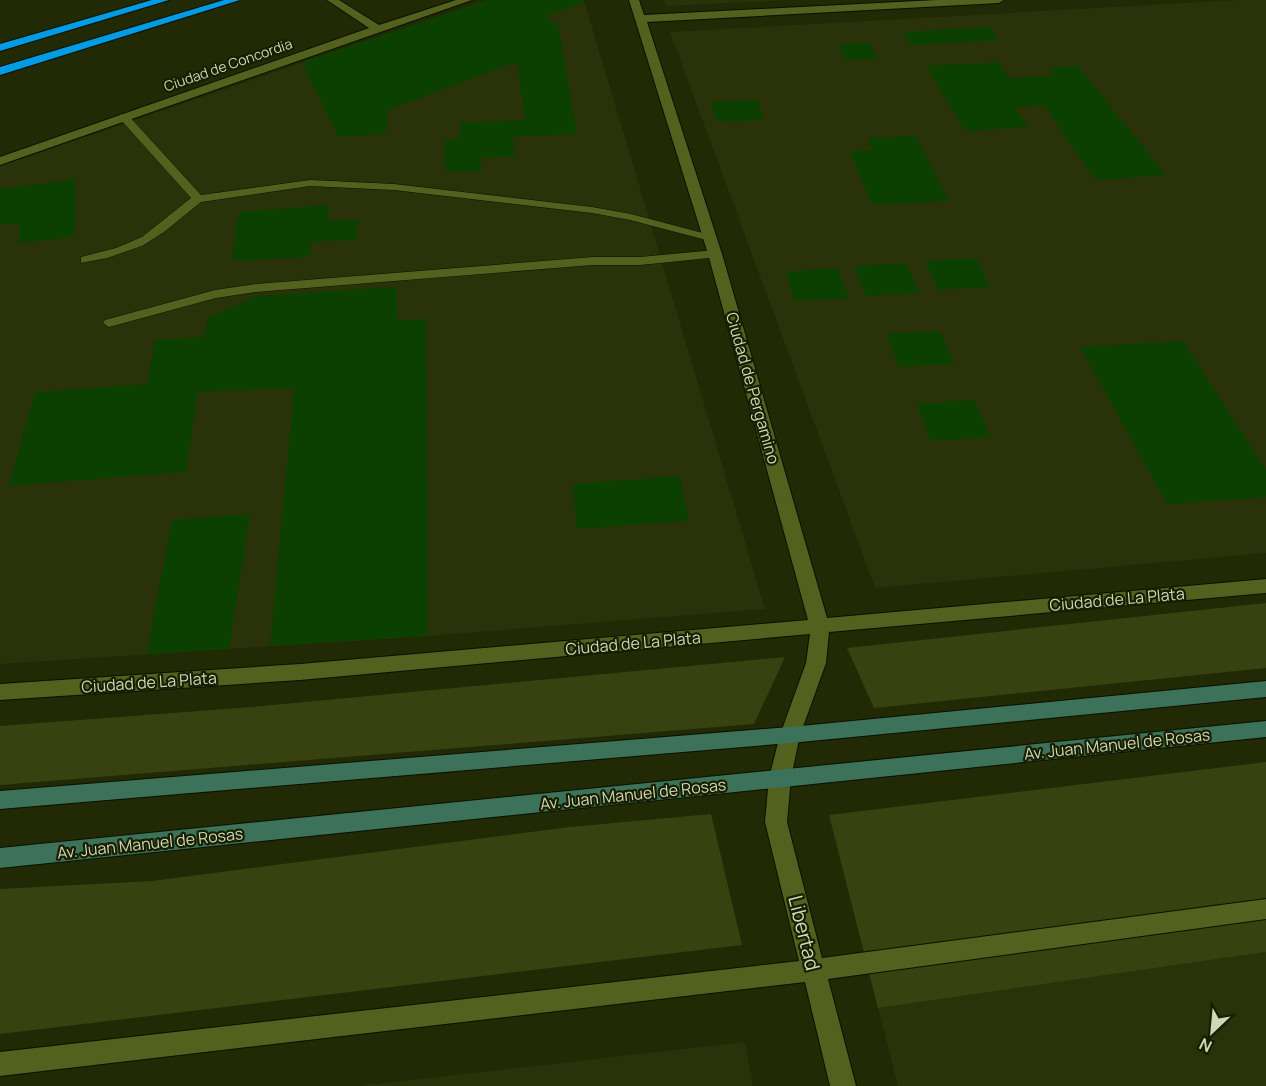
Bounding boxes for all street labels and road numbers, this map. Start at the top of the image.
street label: Ciudad de Concordia [161,34,295,95]
street label: Ciudad de Pergamino [721,310,785,466]
street label: Ciudad de La Plata [1048,582,1186,616]
street label: Ciudad de La Plata [564,626,702,660]
street label: Ciudad de La Plata [81,666,217,698]
street label: Av. Juan Manuel de Rosas [1023,723,1211,765]
street label: Av. Juan Manuel de Rosas [539,773,727,815]
street label: Av. Juan Manuel de Rosas [56,822,244,864]
street label: Libertad [782,892,827,973]

